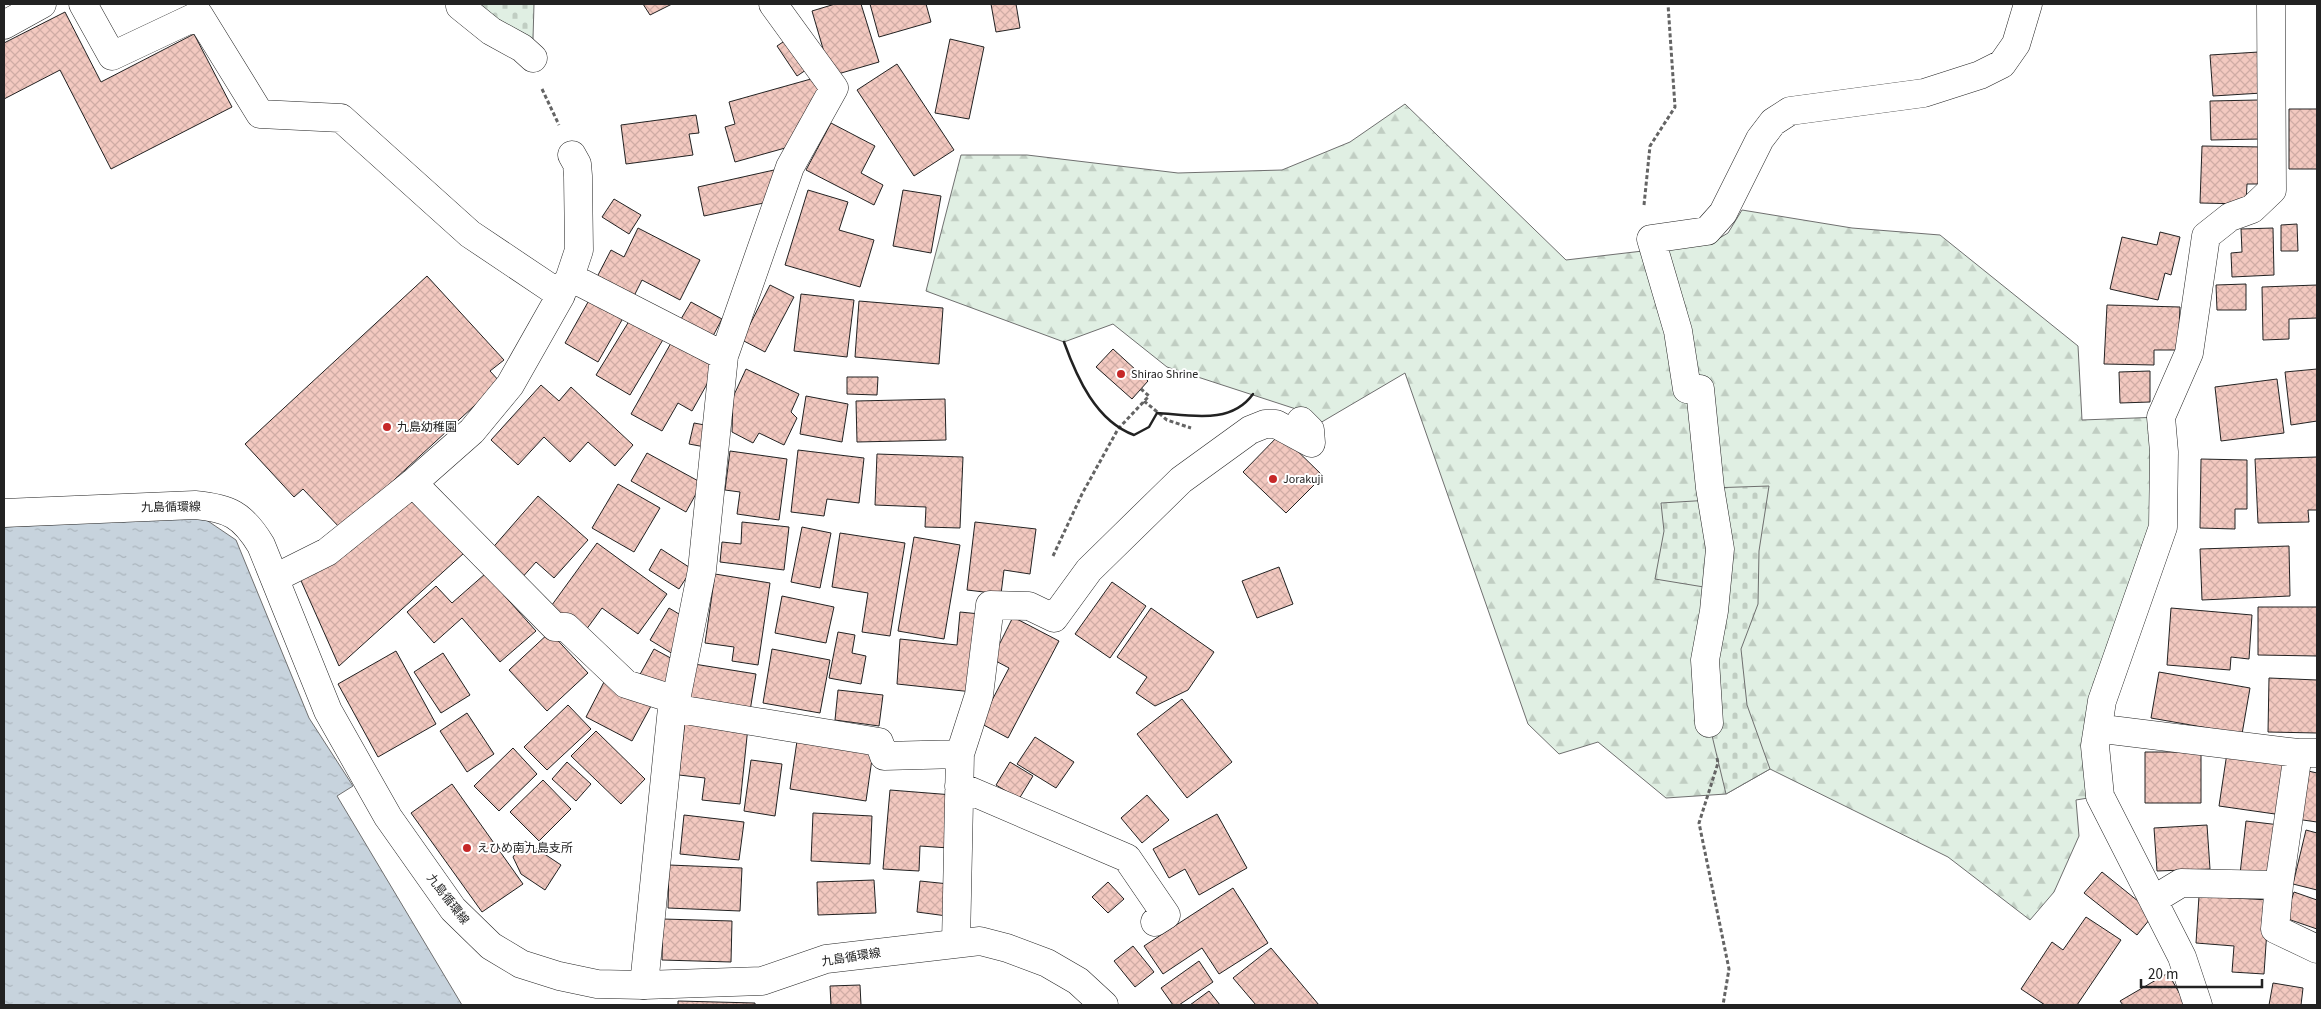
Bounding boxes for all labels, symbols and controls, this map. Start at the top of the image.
place label: Shirao Shrine [1131,366,1198,383]
marker: Shirao Shrine [1115,368,1127,380]
place label: 九島幼稚園 [397,419,457,436]
marker: 九島幼稚園 [381,421,393,433]
place label: Jorakuji [1283,471,1323,488]
marker: Jorakuji [1267,473,1279,485]
street label: 九島循環線 [141,498,201,517]
place label: えひめ南九島支所 [477,840,573,857]
marker: えひめ南九島支所 [461,842,473,854]
street label: 九島循環線 [422,870,473,928]
street label: 九島循環線 [820,944,882,971]
scale bar [2141,956,2262,988]
text: 20 m [2148,964,2178,985]

